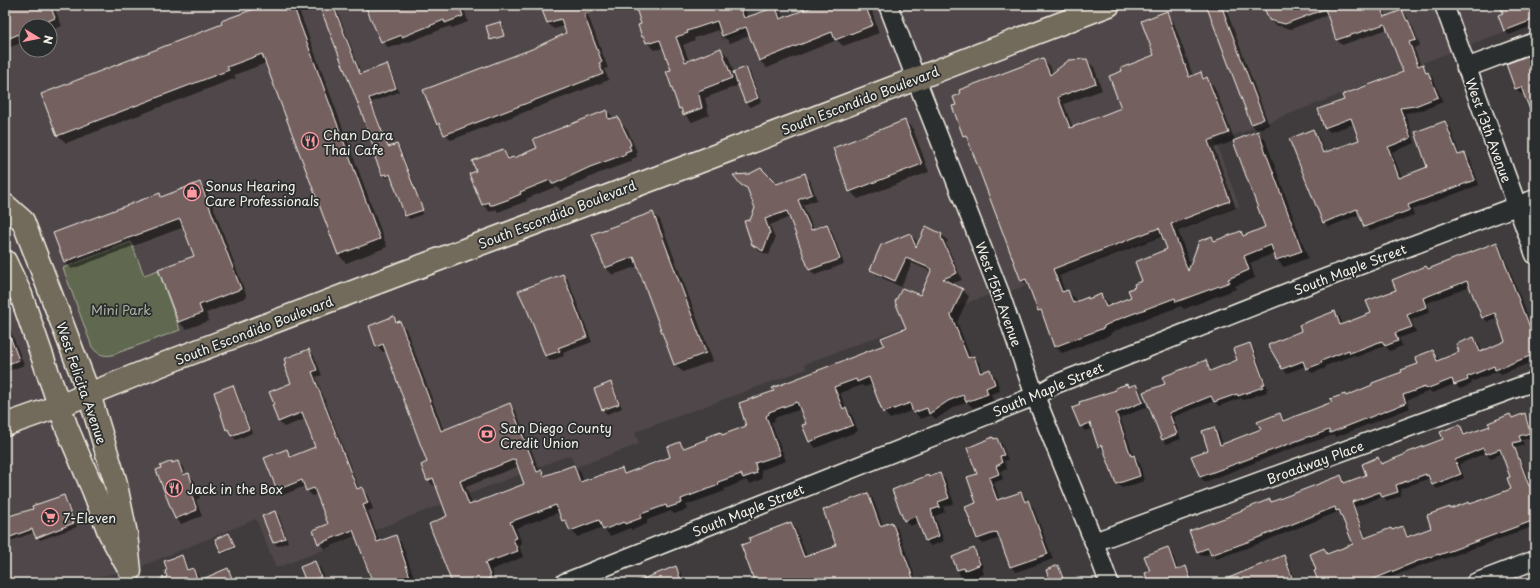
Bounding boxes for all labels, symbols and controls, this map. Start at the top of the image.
north arrow [18,18,58,58]
text: N [39,34,57,46]
street label: South Escondido Boulevard [778,61,942,139]
street label: West 13th Avenue [1461,75,1517,185]
place label: Chan Dara Thai Cafe [323,125,394,159]
restaurant icon: Chan Dara Thai Cafe [300,131,320,151]
street label: South Escondido Boulevard [475,175,639,253]
place label: Sonus Hearing Care Professionals [205,176,320,210]
shop icon: Sonus Hearing Care Professionals [182,182,202,202]
street label: West 15th Avenue [971,239,1027,349]
street label: South Maple Street [1291,239,1409,299]
street label: South Escondido Boulevard [172,291,336,369]
park label: Mini Park [91,300,151,319]
street label: West Felicita Avenue [52,319,112,447]
street label: South Maple Street [990,357,1106,421]
place label: San Diego County Credit Union [500,418,612,452]
bank icon: San Diego County Credit Union [477,424,497,444]
street label: Broadway Place [1264,436,1366,488]
restaurant icon: Jack in the Box [164,478,184,498]
place label: Jack in the Box [187,479,283,498]
street label: South Maple Street [689,479,807,541]
supermarket icon: 7-Eleven [40,507,60,527]
place label: 7-Eleven [63,508,116,527]

